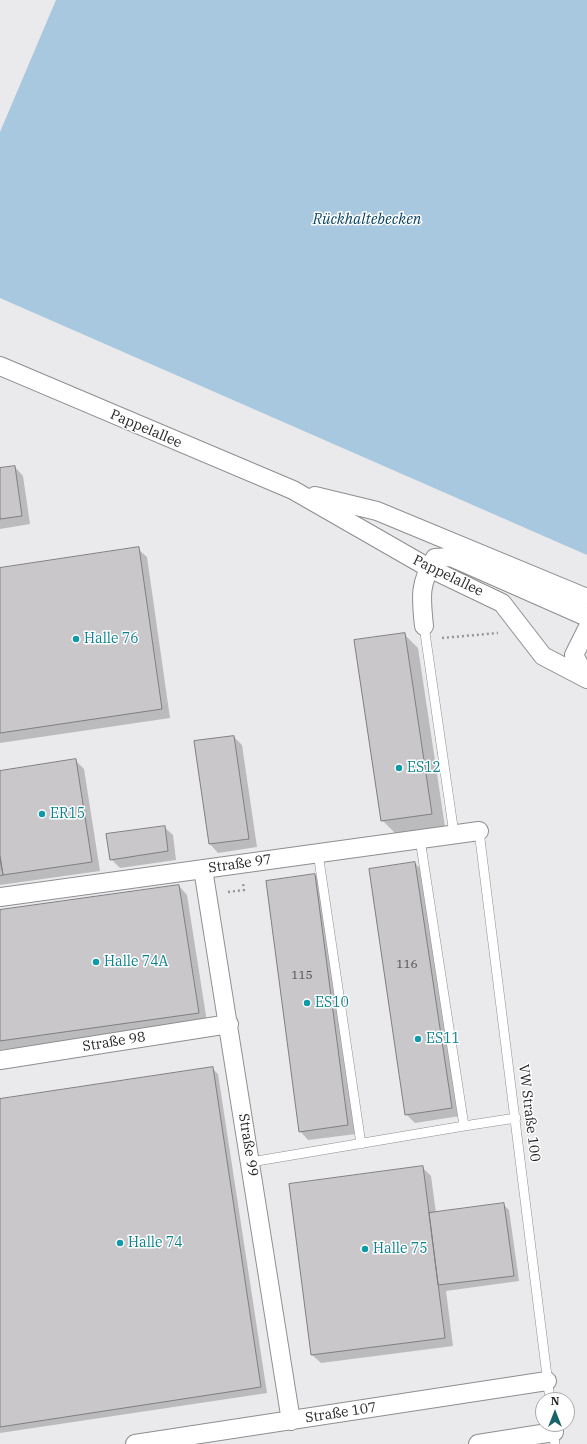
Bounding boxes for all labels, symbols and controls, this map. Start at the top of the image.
water label: Rückhaltebecken [313,211,421,229]
street label: Pappelallee [108,406,184,452]
street label: Pappelallee [410,552,486,600]
place label: Halle 76 [84,631,139,647]
marker: Halle 76 [71,634,81,644]
place label: ES12 [407,760,441,776]
marker: ES12 [394,763,404,773]
place label: ER15 [50,806,85,822]
marker: ER15 [37,809,47,819]
street label: Straße 97 [207,851,273,877]
place label: Halle 74A [104,954,168,970]
marker: Halle 74A [91,957,101,967]
house number: 116 [396,958,418,972]
house number: 115 [291,969,313,983]
place label: ES10 [315,995,349,1011]
marker: ES10 [302,998,312,1008]
street label: Straße 98 [81,1029,147,1055]
place label: ES11 [426,1031,460,1047]
marker: ES11 [413,1034,423,1044]
street label: VW Straße 100 [515,1063,543,1163]
street label: Straße 99 [235,1112,261,1178]
place label: Halle 74 [128,1235,183,1251]
marker: Halle 74 [115,1238,125,1248]
place label: Halle 75 [373,1241,428,1257]
marker: Halle 75 [360,1244,370,1254]
north arrow [535,1392,575,1432]
text: N [551,1394,559,1408]
street label: Straße 107 [304,1399,378,1427]

